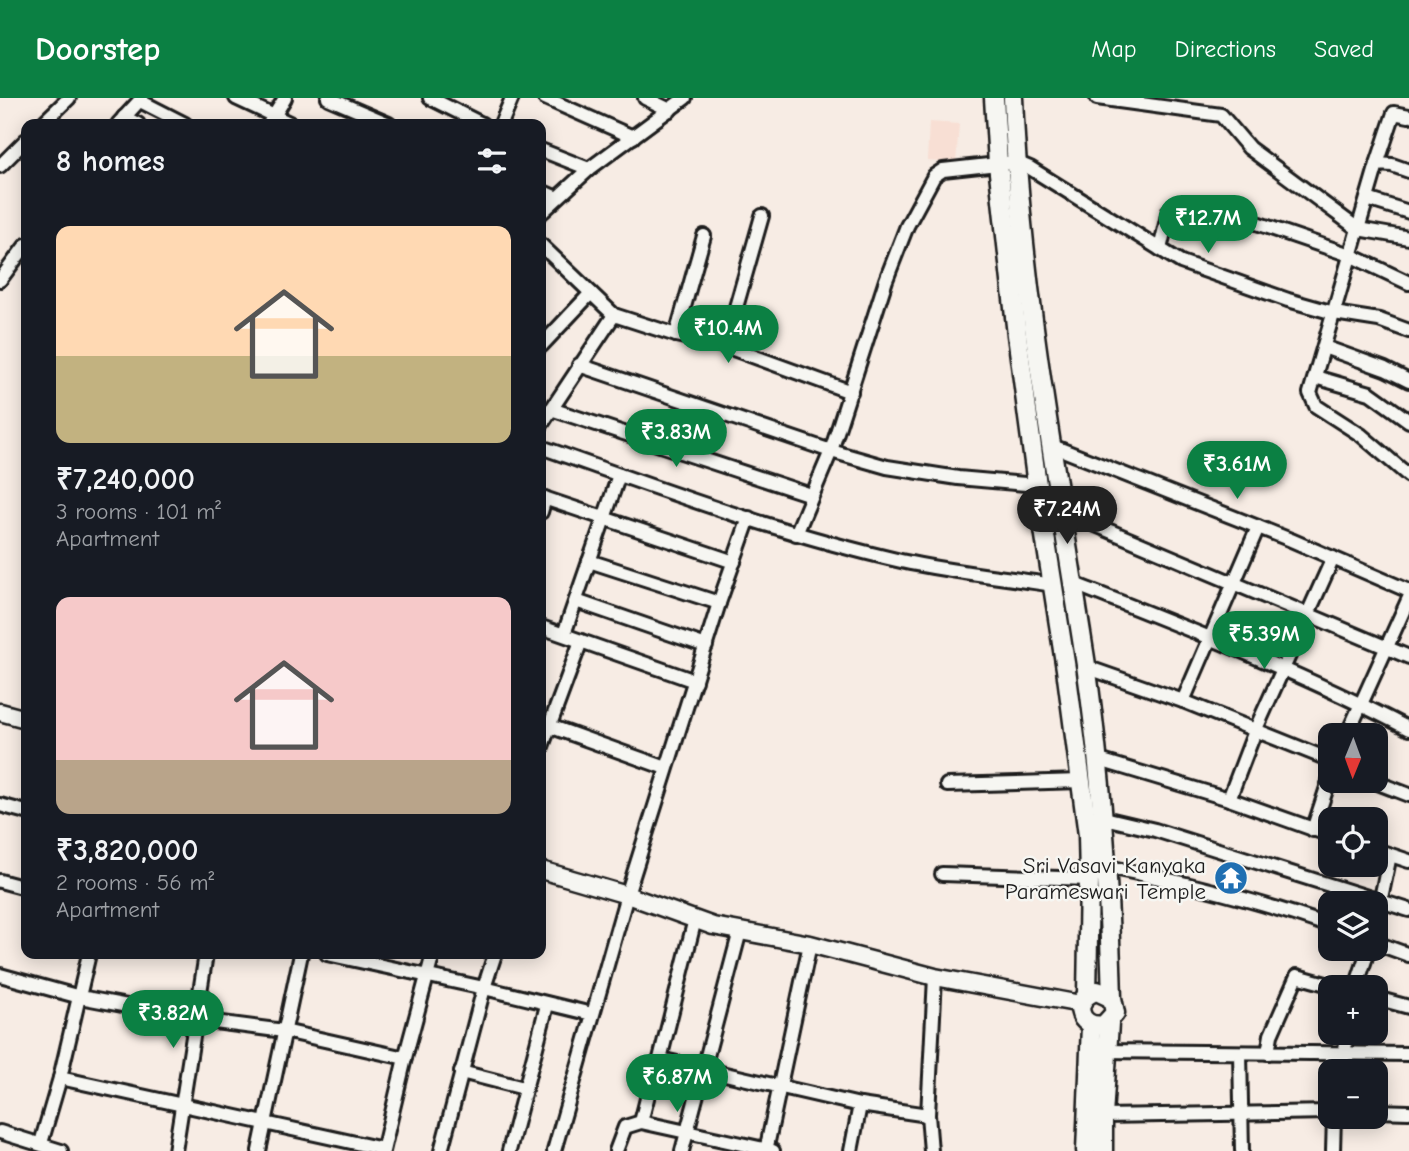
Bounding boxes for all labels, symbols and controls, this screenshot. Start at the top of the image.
text: Doorstep [35,30,160,68]
text: Map [1091,35,1137,63]
text: Directions [1175,35,1276,63]
text: Saved [1314,35,1374,63]
icon: filters [473,142,511,180]
text: 8 homes [56,144,165,179]
pin: ₹12.7M [1151,195,1265,255]
text: ₹12.7M [1175,204,1241,231]
icon: home [221,271,347,397]
pin: ₹10.4M [671,306,785,365]
text: ₹10.4M [694,314,762,341]
pin: ₹3.83M [619,410,733,469]
text: ₹3.83M [641,418,711,445]
pin: ₹3.61M [1180,442,1294,501]
text: ₹3.61M [1203,450,1271,477]
text: ₹7,240,000 [56,462,195,497]
pin: ₹7.24M [1010,486,1124,546]
text: ₹7.24M [1033,495,1101,522]
text: 3 rooms · 101 m² [56,498,221,525]
text: Apartment [56,525,159,552]
pin: ₹5.39M [1207,612,1321,671]
text: ₹5.39M [1228,620,1300,647]
icon: home [221,642,347,768]
north arrow [1318,723,1388,793]
map controls [1318,723,1388,1129]
button: locate [1318,807,1388,877]
text: ₹3,820,000 [56,833,198,868]
place label: Sri Vasavi Kanyaka Parameswari Temple [1005,852,1206,905]
temple icon: Sri Vasavi Kanyaka Parameswari Temple [1212,859,1250,897]
text: 2 rooms · 56 m² [56,869,214,896]
button: layers [1318,891,1388,961]
text: Apartment [56,896,159,923]
button: + [1318,975,1388,1045]
pin: ₹3.82M [116,990,230,1050]
text: ₹3.82M [138,999,208,1026]
pin: ₹6.87M [620,1054,734,1114]
button: − [1318,1059,1388,1129]
text: ₹6.87M [642,1063,712,1090]

